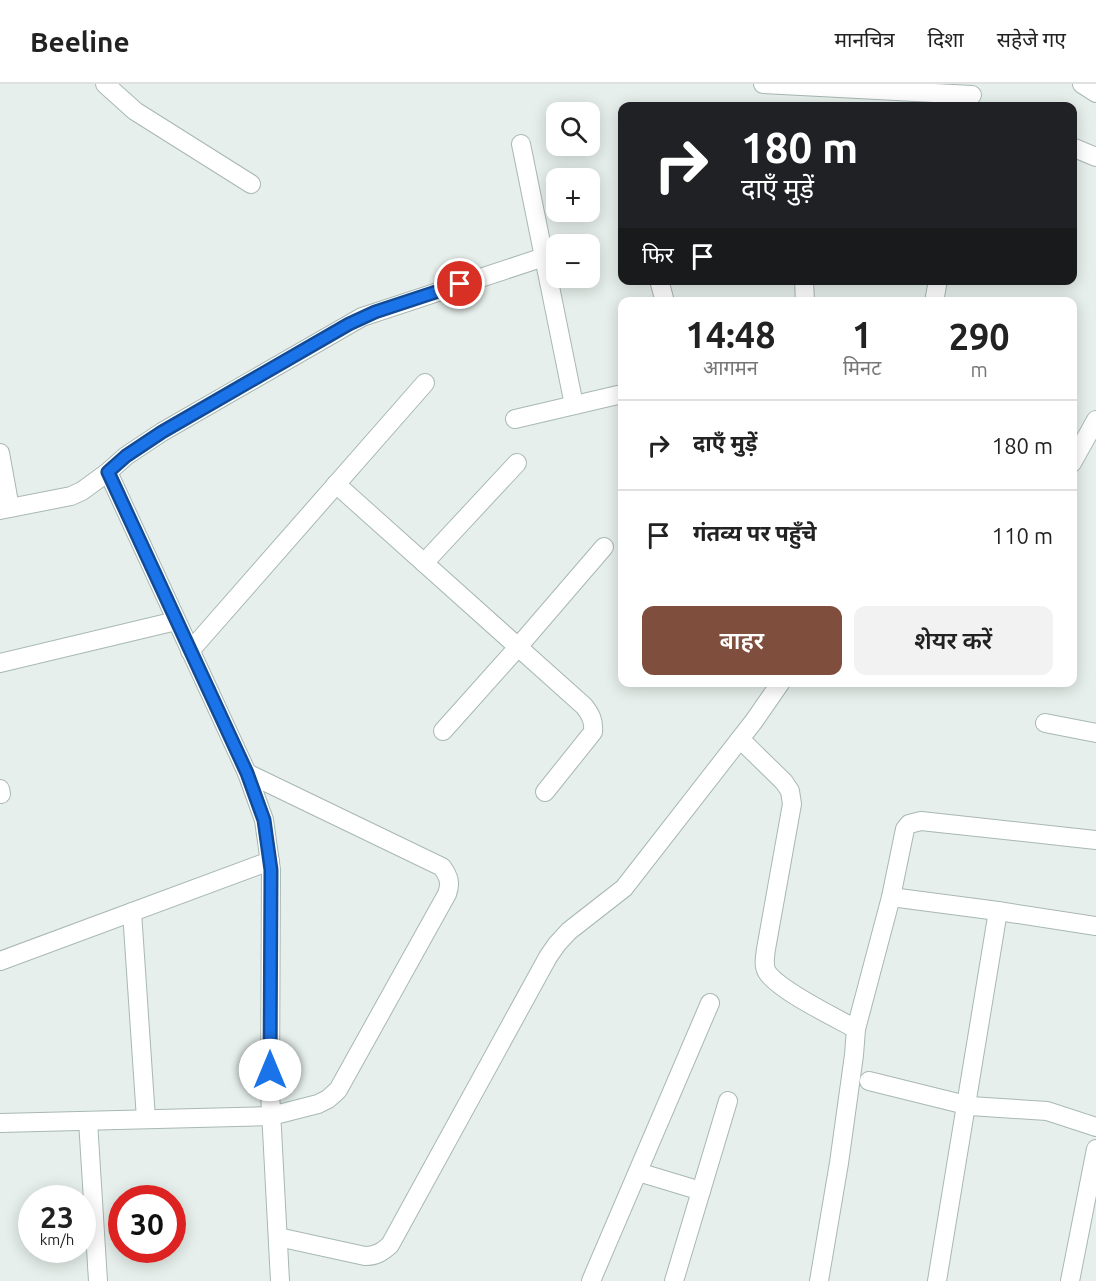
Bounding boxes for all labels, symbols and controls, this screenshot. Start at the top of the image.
text: Beeline [30,26,130,57]
text: मानचित्र [834,27,895,51]
text: दिशा [928,27,964,51]
text: सहेजे गए [997,27,1066,51]
map controls [546,102,600,288]
button: search [546,102,600,156]
text: 180 m [741,124,858,171]
icon: right [642,126,720,204]
button: + [546,168,600,222]
text: दाएँ मुड़ें [741,173,814,203]
button: − [546,234,600,288]
icon: arrive [686,240,719,273]
text: फिर [642,242,674,267]
pin [434,258,485,309]
icon: arrive [443,267,476,300]
text: 14:48 [685,314,775,355]
text: 1 [852,314,872,355]
text: 290 [949,316,1010,357]
text: आगमन [703,356,758,379]
text: मिनट [843,356,881,379]
text: m [970,358,988,381]
icon: right [642,429,675,462]
text: दाएँ मुड़ें [693,430,757,455]
text: 180 m [992,433,1053,458]
icon: arrive [642,519,675,552]
text: गंतव्य पर पहुँचे [693,520,817,545]
text: 110 m [992,523,1053,548]
button: बाहर [642,606,842,675]
button: शेयर करें [854,606,1053,675]
position arrow [238,1038,302,1102]
speed limit sign: 30 [108,1185,186,1263]
text: 23 [40,1200,74,1234]
text: km/h [40,1231,74,1248]

